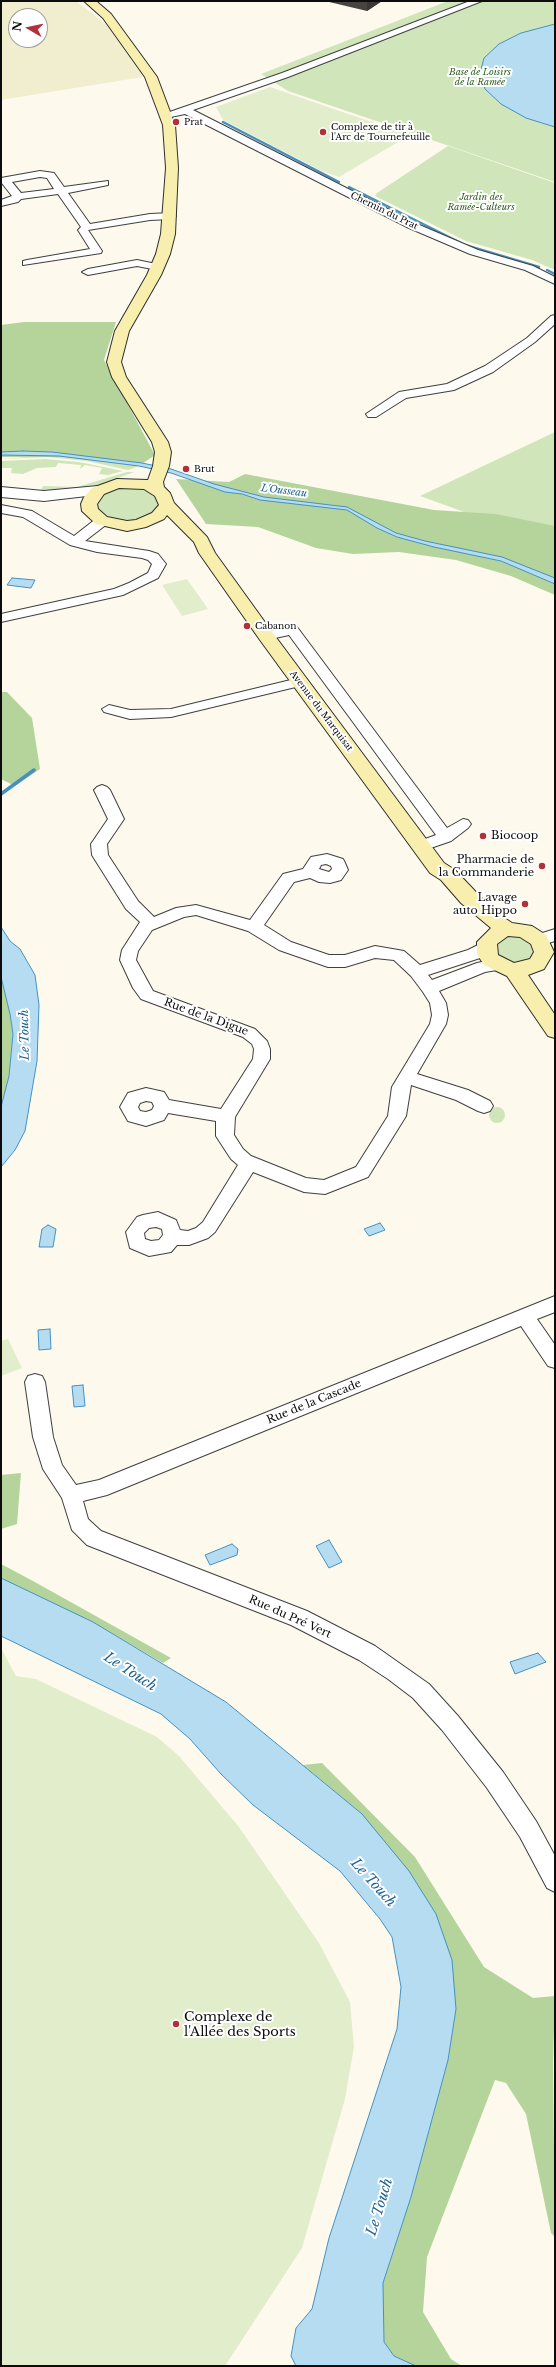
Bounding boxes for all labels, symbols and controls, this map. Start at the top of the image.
north arrow [8,8,48,48]
text: N [9,20,25,32]
park label: Base de Loisirs de la Ramée [449,67,511,88]
marker: Prat [171,117,181,127]
place label: Prat [184,117,203,127]
place label: Complexe de tir à l'Arc de Tournefeuille [331,122,430,143]
marker: Complexe de tir à l'Arc de Tournefeuille [318,127,328,137]
street label: Chemin du Prat [349,190,419,232]
park label: Jardin des Ramée-Culteurs [447,192,515,213]
marker: Brut [181,464,191,474]
place label: Brut [194,464,215,474]
water label: L'Ousseau [260,482,308,500]
marker: Cabanon [242,621,252,631]
place label: Cabanon [255,621,296,631]
street label: Avenue du Marquisat [287,669,355,753]
place label: Biocoop [491,829,538,843]
marker: Biocoop [478,831,488,841]
place label: Pharmacie de la Commanderie [439,853,534,879]
marker: Pharmacie de la Commanderie [537,861,547,871]
place label: Lavage auto Hippo [453,891,517,917]
marker: Lavage auto Hippo [520,899,530,909]
street label: Rue de la Digue [162,996,250,1038]
water label: Le Touch [17,1009,33,1061]
street label: Rue de la Cascade [265,1377,363,1427]
street label: Rue du Pré Vert [247,1593,333,1641]
water label: Le Touch [101,1649,159,1695]
water label: Le Touch [347,1855,399,1911]
place label: Complexe de l'Allée des Sports [184,2009,296,2040]
marker: Complexe de l'Allée des Sports [171,2019,181,2029]
water label: Le Touch [363,2176,397,2238]

